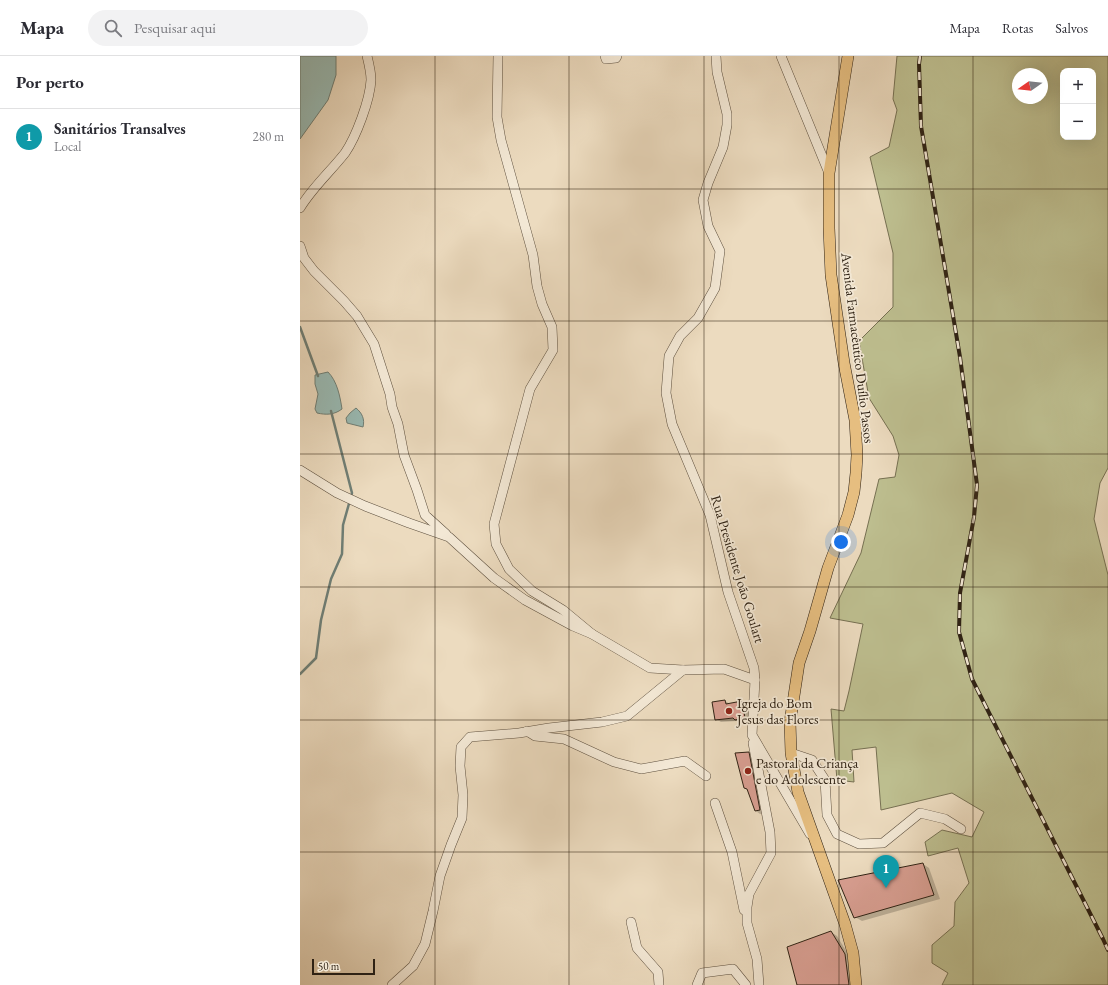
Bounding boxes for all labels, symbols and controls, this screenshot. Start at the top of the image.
search box [88,10,368,46]
text: Mapa [20,15,64,40]
icon: search [102,17,124,39]
text: Pesquisar aqui [134,18,216,37]
text: Mapa [949,19,980,37]
text: Rotas [1002,19,1033,37]
text: Salvos [1055,19,1088,37]
north arrow [1012,68,1048,104]
map controls [1060,68,1096,140]
button: + [1060,68,1096,104]
text: Por perto [16,71,84,93]
button: − [1060,104,1096,140]
text: Sanitários Transalves [54,119,186,138]
text: 1 [26,128,32,145]
text: 280 m [253,128,284,145]
text: Local [54,138,81,155]
street label: Avenida Farmacêutico Duílio Passos [837,251,879,445]
street label: Rua Presidente João Goulart [707,493,769,646]
your location [831,532,851,552]
place label: Igreja do Bom Jesus das Flores [736,694,819,728]
marker: Igreja do Bom Jesus das Flores [724,706,734,716]
place label: Pastoral da Criança e do Adolescente [756,754,859,788]
marker: Pastoral da Criança e do Adolescente [743,766,753,776]
pin: 1 [873,855,899,888]
scale bar [312,957,375,976]
text: 50 m [318,959,339,973]

